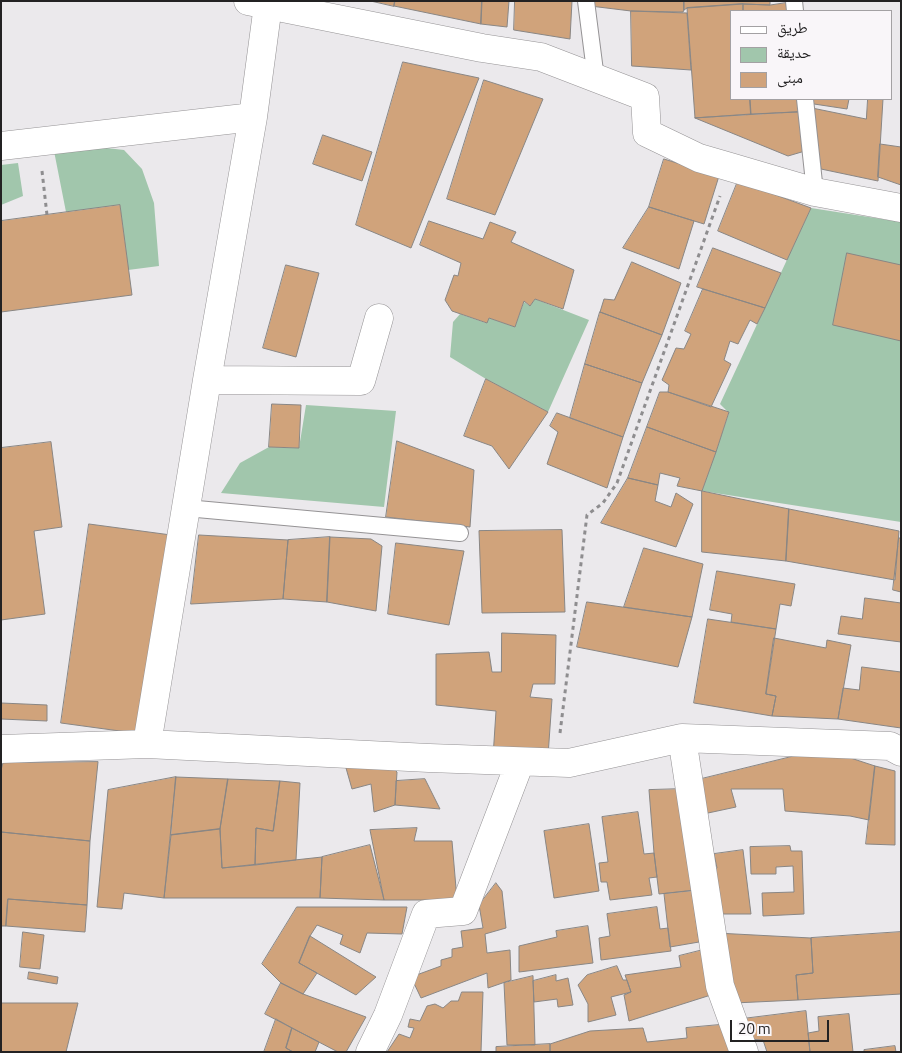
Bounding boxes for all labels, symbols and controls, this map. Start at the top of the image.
legend [730,10,892,100]
text: طريق [777,16,808,39]
text: حديقة [777,41,811,64]
text: مبنى [777,66,803,89]
scale bar [732,1010,831,1042]
text: 20 m [738,1017,771,1040]

